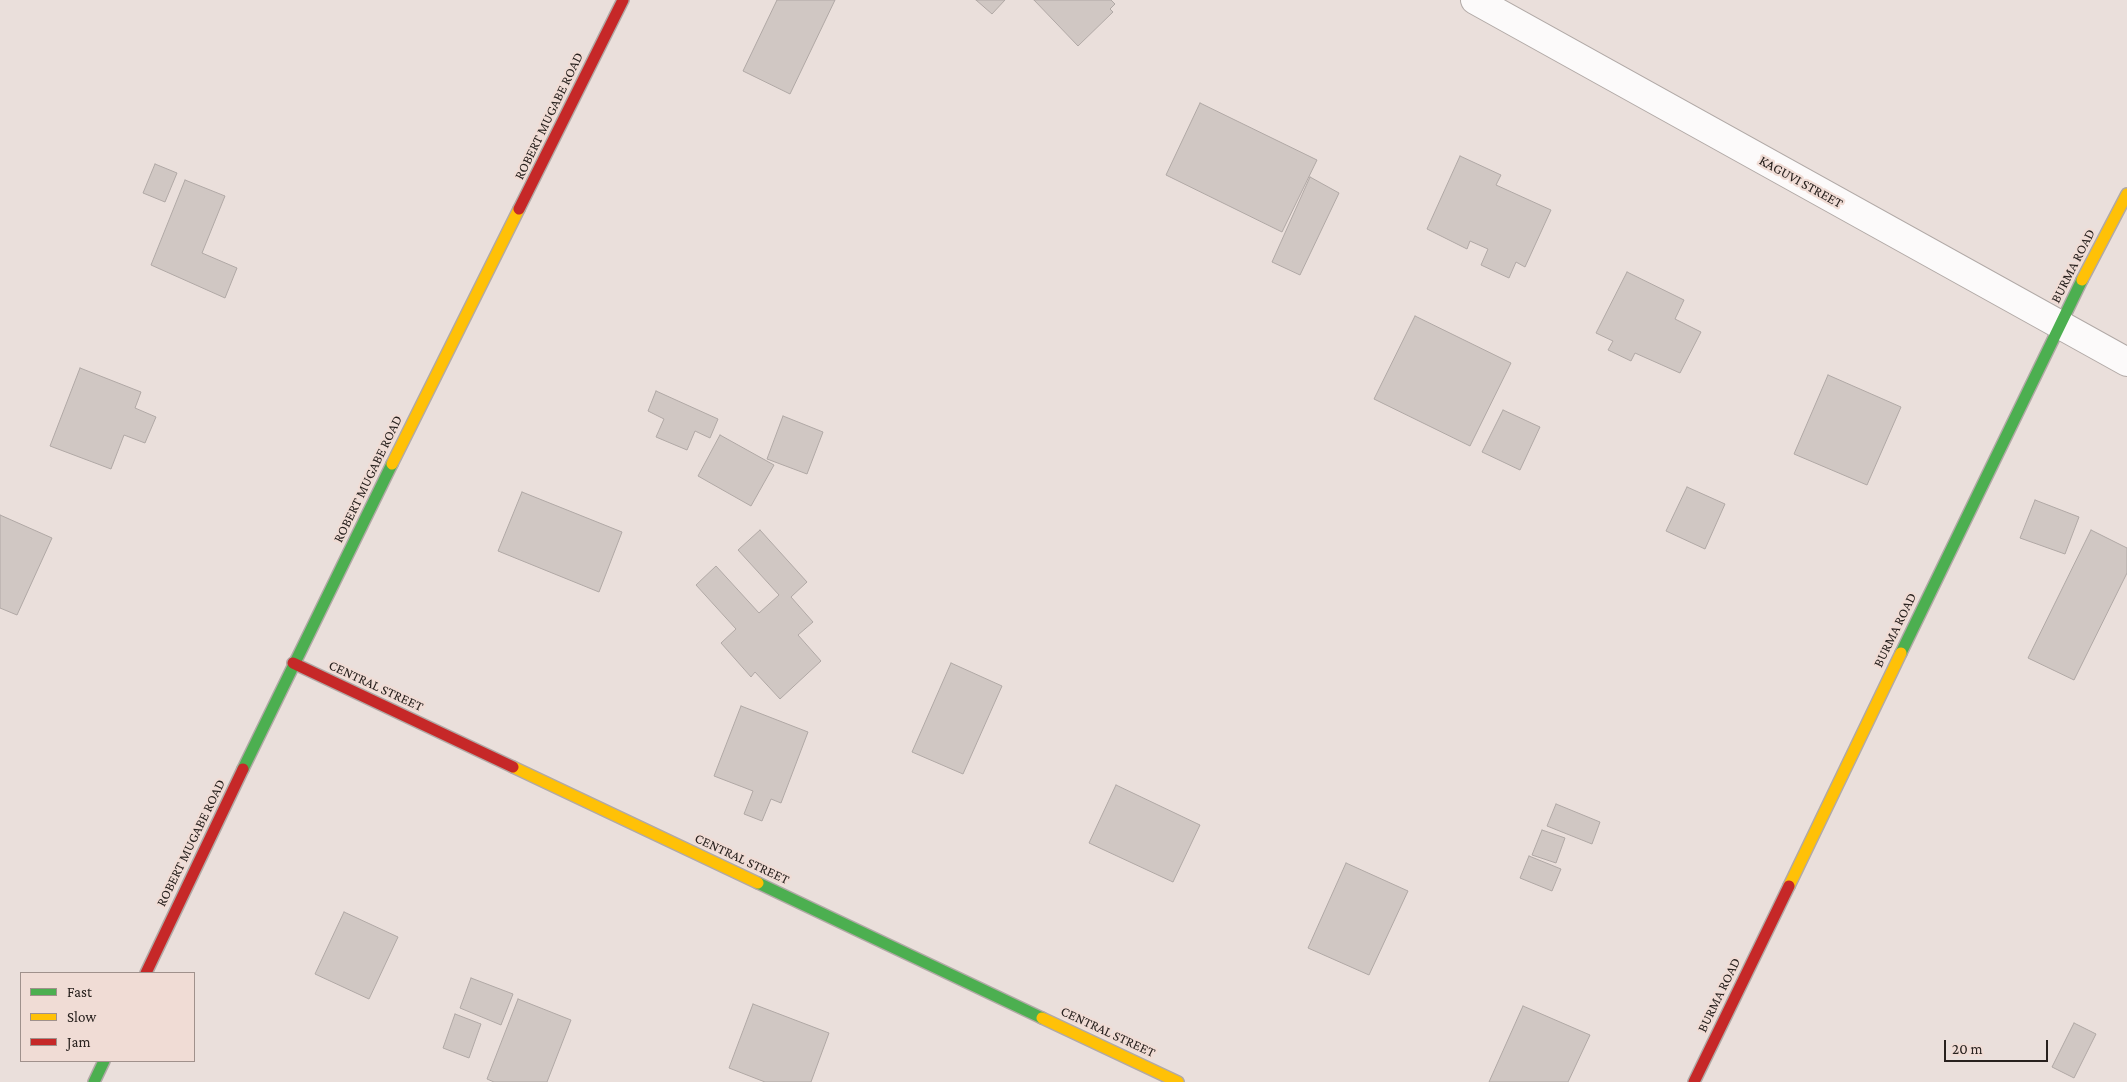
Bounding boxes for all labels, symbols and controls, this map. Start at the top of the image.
street label: ROBERT MUGABE ROAD [511,50,587,182]
street label: KAGUVI STREET [1756,152,1846,212]
street label: BURMA ROAD [2047,226,2099,306]
street label: ROBERT MUGABE ROAD [330,413,406,545]
street label: BURMA ROAD [1870,590,1920,670]
street label: CENTRAL STREET [326,657,426,715]
street label: ROBERT MUGABE ROAD [153,777,229,909]
street label: CENTRAL STREET [692,830,792,888]
street label: BURMA ROAD [1694,955,1744,1035]
legend [20,972,195,1062]
text: Fast [67,984,92,1000]
street label: CENTRAL STREET [1058,1003,1158,1061]
text: Slow [67,1009,96,1025]
scale bar [1947,1030,2051,1062]
text: Jam [67,1034,90,1050]
text: 20 m [1952,1041,1983,1057]

